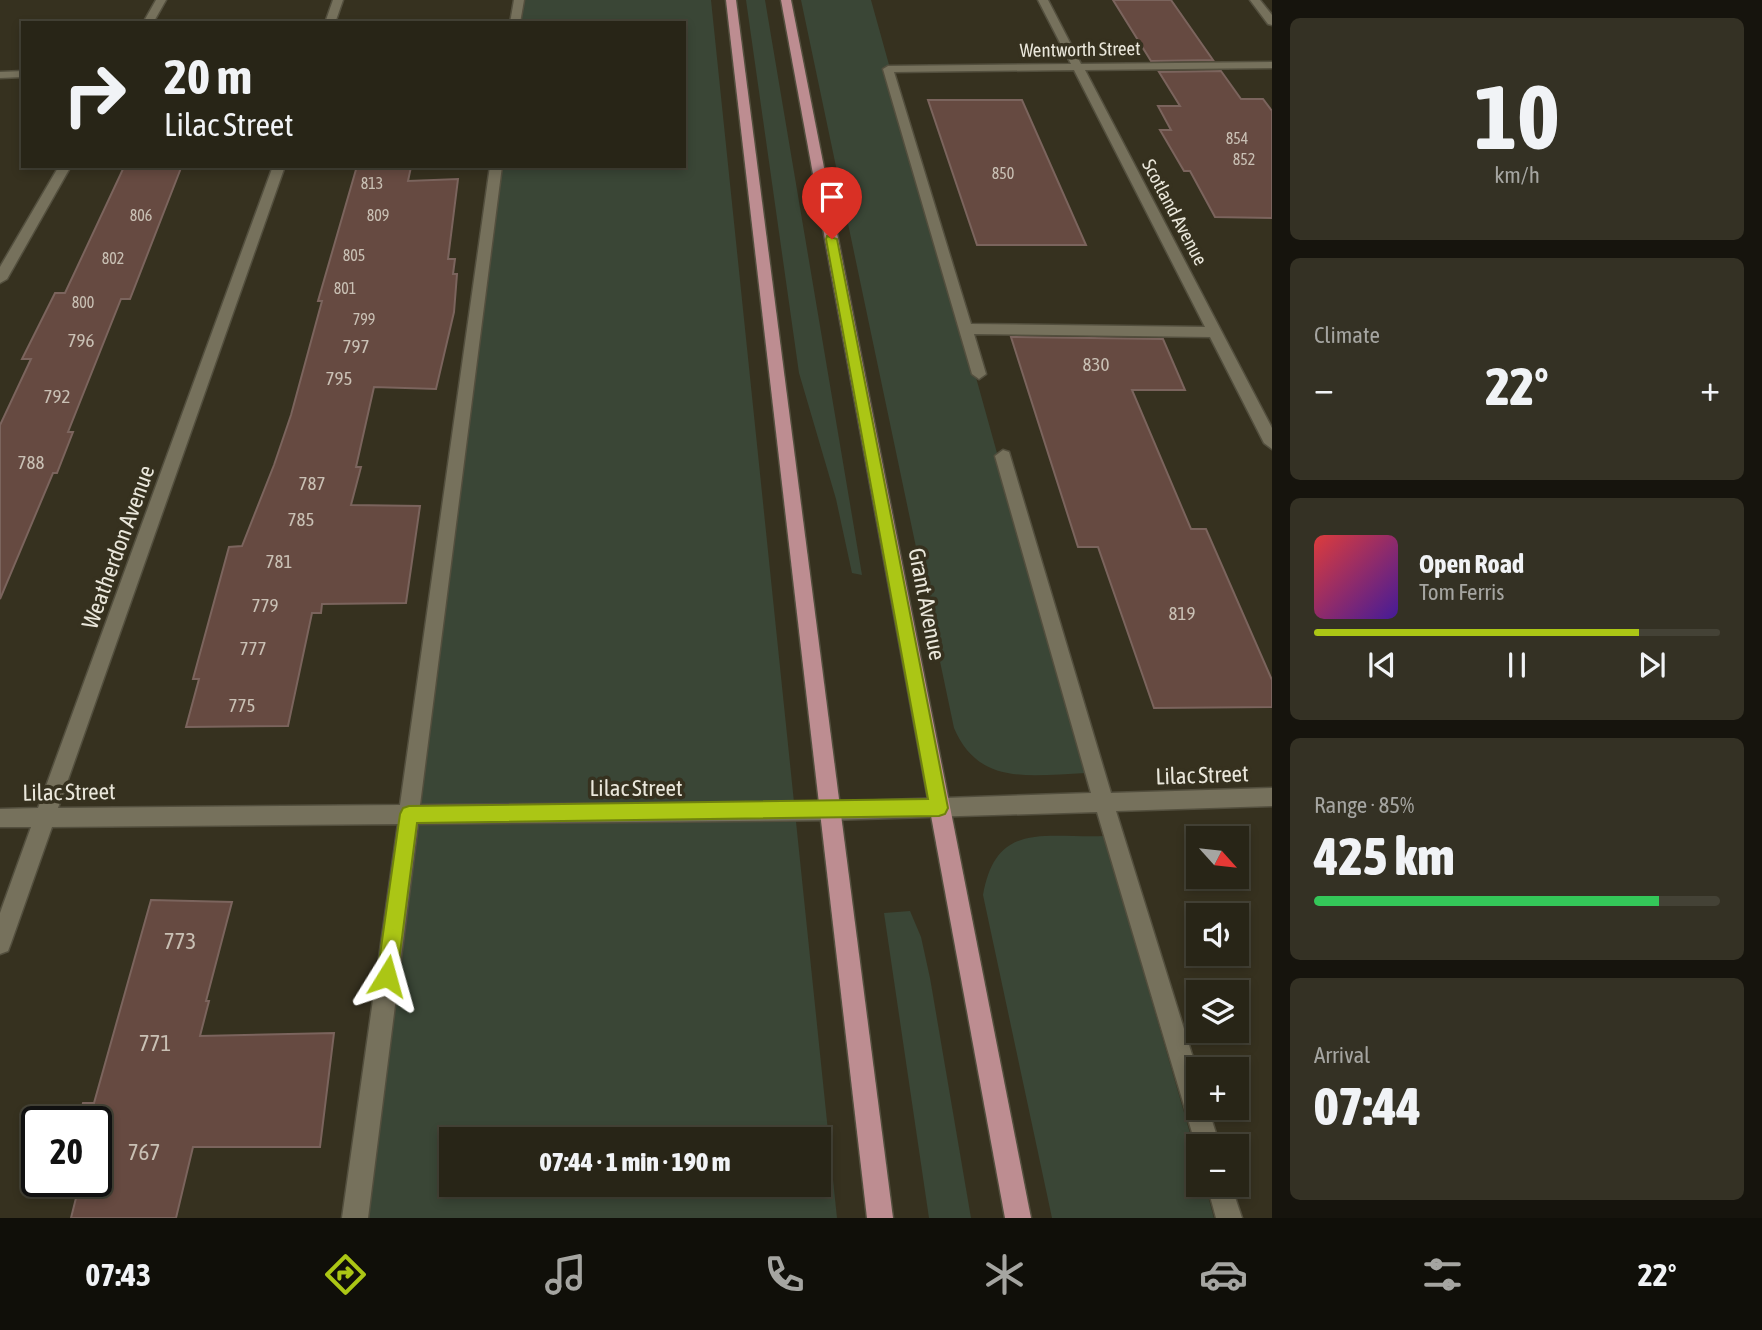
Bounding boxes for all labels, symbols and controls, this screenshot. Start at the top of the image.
street label: Wentworth Street [1019,37,1141,61]
text: 20 m [164,48,252,104]
icon: right [49,49,140,140]
text: 10 [1474,64,1560,168]
text: Lilac Street [164,106,294,143]
house number: 854 [1226,129,1248,147]
house number: 852 [1233,150,1255,168]
street label: Scotland Avenue [1138,155,1212,269]
text: km/h [1494,162,1540,188]
house number: 850 [992,164,1014,182]
pin [802,167,862,239]
house number: 813 [361,174,383,192]
icon: arrive [813,178,851,216]
house number: 806 [130,206,152,224]
house number: 809 [367,206,389,224]
house number: 805 [343,246,365,264]
house number: 802 [102,249,124,267]
house number: 801 [334,279,356,297]
house number: 800 [72,293,94,311]
house number: 799 [353,310,375,328]
text: Climate [1314,322,1380,348]
house number: 796 [68,329,94,351]
house number: 797 [343,335,369,357]
house number: 830 [1083,353,1109,375]
text: 22° [1485,356,1549,416]
text: − [1314,366,1334,409]
text: + [1700,366,1720,409]
house number: 795 [326,367,352,389]
house number: 792 [44,385,70,407]
house number: 788 [18,451,44,473]
street label: Weatherdon Avenue [76,462,160,632]
house number: 787 [299,472,325,494]
house number: 785 [288,508,314,530]
street label: Grant Avenue [903,546,951,662]
text: Open Road [1419,549,1524,579]
house number: 781 [266,550,292,572]
text: Tom Ferris [1419,579,1504,605]
house number: 779 [252,594,278,616]
house number: 819 [1169,602,1195,624]
house number: 777 [240,637,266,659]
icon: previous [1363,646,1401,684]
icon: pause [1498,646,1536,684]
icon: next [1633,646,1671,684]
house number: 775 [229,694,255,716]
street label: Lilac Street [1155,760,1249,790]
street label: Lilac Street [589,775,683,801]
street label: Lilac Street [22,778,116,806]
text: Range · 85% [1314,792,1414,818]
north arrow [1186,826,1250,889]
map controls [1186,826,1249,1197]
text: 425 km [1314,826,1455,886]
button: sound [1186,903,1249,966]
house number: 773 [164,928,196,954]
position arrow [350,939,424,1013]
button: layers [1186,980,1249,1043]
house number: 771 [139,1030,171,1056]
text: Arrival [1314,1042,1370,1068]
button: + [1186,1057,1249,1120]
text: 07:44 [1314,1076,1421,1136]
speed limit sign: 20 [21,1106,112,1197]
button: − [1186,1134,1249,1197]
house number: 767 [128,1139,160,1165]
text: 07:44 · 1 min · 190 m [540,1147,730,1177]
icon: directions [321,1250,370,1299]
icon: music [541,1250,590,1299]
icon: phone [760,1250,809,1299]
icon: climate [980,1250,1029,1299]
icon: car [1199,1250,1248,1299]
icon: filters [1418,1250,1467,1299]
text: 07:43 [85,1256,151,1293]
text: 22° [1638,1256,1677,1293]

